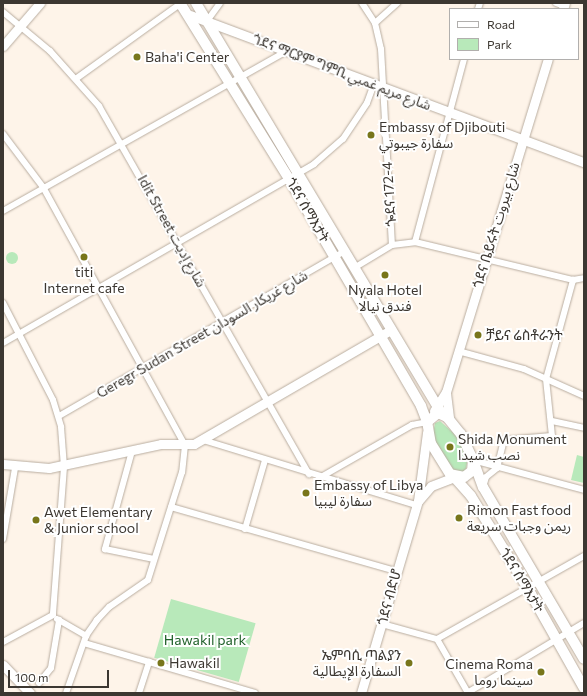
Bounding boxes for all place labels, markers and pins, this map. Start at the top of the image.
place label: Baha'i Center [145,49,229,65]
marker: Baha'i Center [132,52,142,62]
place label: Embassy of Djibouti سفارة جيبوتي [379,119,505,152]
marker: Embassy of Djibouti سفارة جيبوتي [366,130,376,140]
marker: titi Internet cafe [79,252,89,262]
place label: titi Internet cafe [43,264,125,296]
marker: Nyala Hotel فندق نيالا [380,270,390,280]
place label: Nyala Hotel فندق نيالا [348,282,422,314]
place label: ቻይና ሬስቶራንት [486,327,563,343]
marker: ቻይና ሬስቶራንት [473,330,483,340]
place label: Shida Monument نصب شيدا [458,431,567,464]
marker: Shida Monument نصب شيدا [445,442,455,452]
place label: Embassy of Libya سفارة ليبيا [314,477,423,510]
marker: Embassy of Libya سفارة ليبيا [301,488,311,498]
place label: Rimon Fast food ريمن وجبات سريعة [467,502,571,534]
place label: Awet Elementary & Junior school [44,504,153,536]
marker: Rimon Fast food ريمن وجبات سريعة [454,513,464,523]
marker: Awet Elementary & Junior school [31,515,41,525]
place label: ኤምባሲ ጣልያን السفارة الإيطالية [313,647,401,680]
place label: Hawakil [169,655,220,671]
place label: Cinema Roma سينما روما [445,656,533,688]
marker: Hawakil [156,658,166,668]
marker: ኤምባሲ ጣልያን السفارة الإيطالية [404,658,414,668]
marker: Cinema Roma سينما روما [536,667,546,677]

